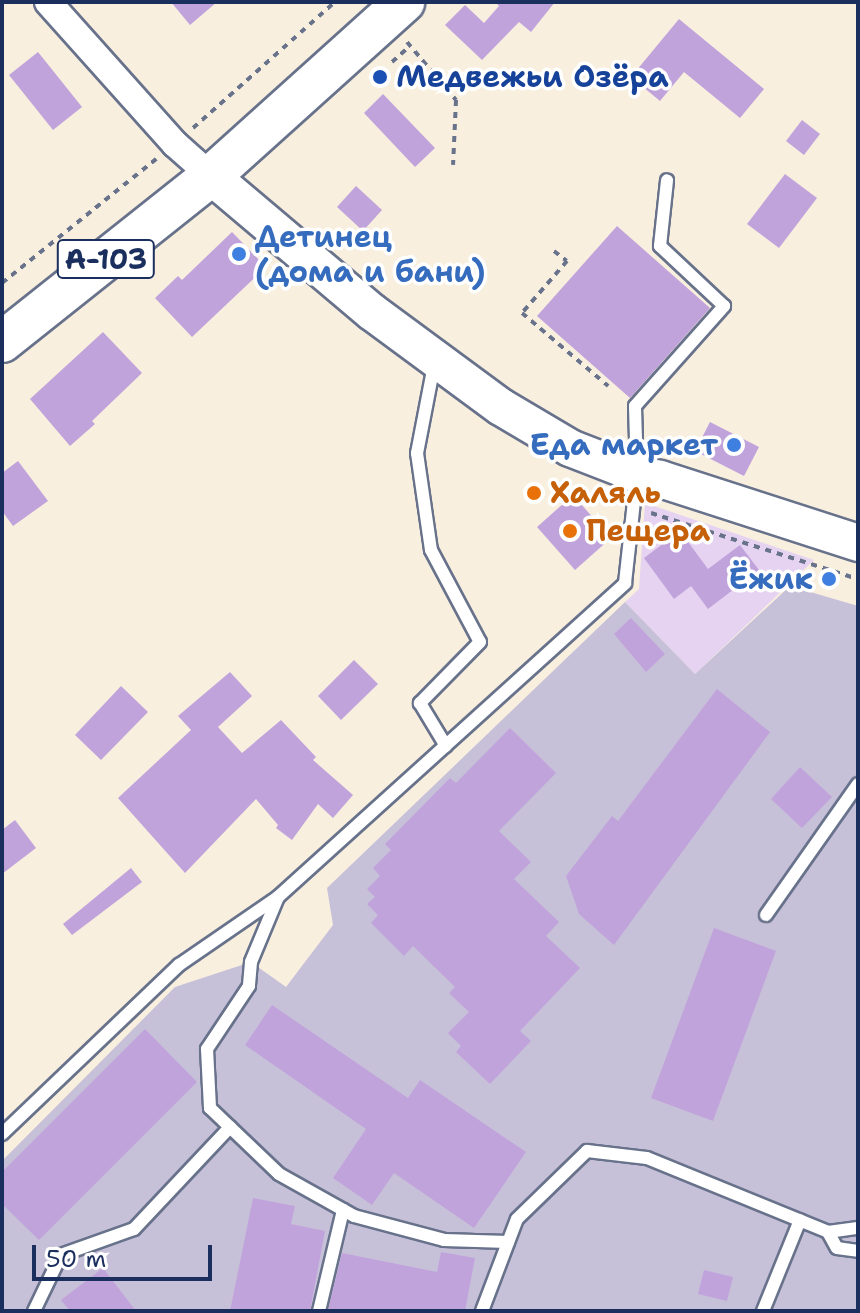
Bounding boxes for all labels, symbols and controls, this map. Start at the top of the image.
place label: Медвежьи Озёра [396,59,669,95]
marker: Медвежьи Озёра [371,68,389,86]
place label: Детинец (дома и бани) [255,219,486,290]
road number: А-103 [56,235,156,283]
marker: Детинец (дома и бани) [230,245,248,263]
place label: Еда маркет [530,427,718,463]
marker: Еда маркет [725,436,743,454]
place label: Халяль [550,475,661,511]
marker: Халяль [525,484,543,502]
place label: Пещера [586,513,710,549]
marker: Пещера [561,522,579,540]
place label: Ёжик [728,561,813,597]
marker: Ёжик [820,570,838,588]
scale bar [36,1229,216,1279]
text: 50 m [46,1243,106,1275]

